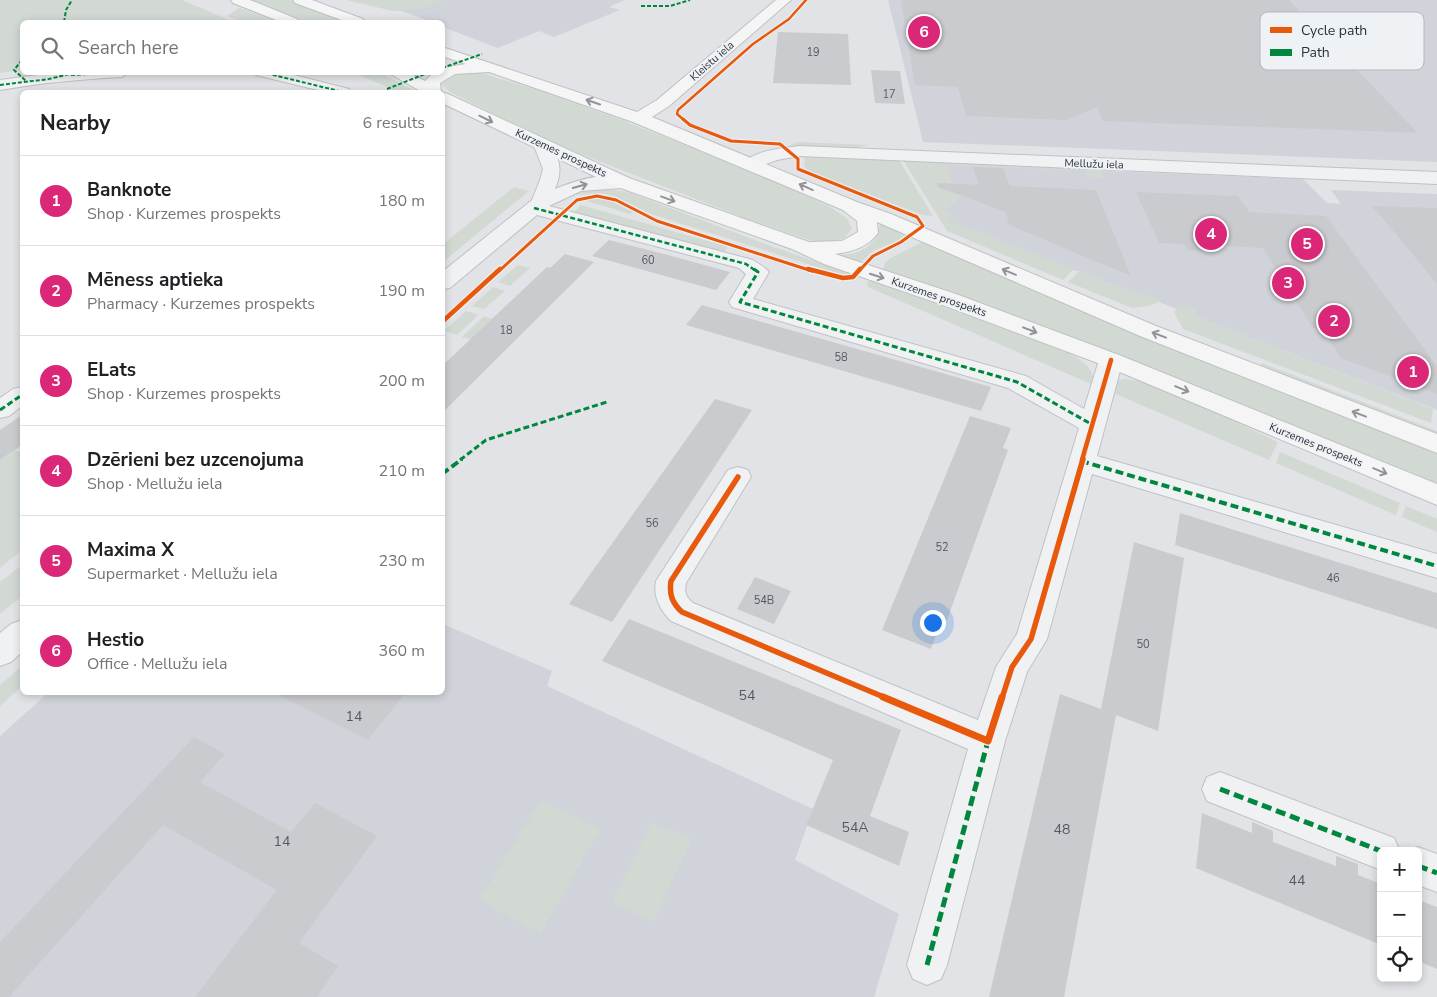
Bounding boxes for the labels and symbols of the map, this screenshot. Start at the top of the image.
legend [1260,12,1424,70]
pin: 6 [908,13,940,51]
text: Cycle path [1301,21,1367,40]
street label: Kleistu iela [687,37,737,84]
text: Path [1301,43,1330,62]
house number: 19 [806,45,820,60]
house number: 17 [882,87,896,102]
one-way arrow [586,97,601,106]
one-way arrow [479,114,494,124]
street label: Kurzemes prospekts [513,125,609,181]
street label: Mellužu iela [1064,155,1124,173]
one-way arrow [571,181,587,191]
one-way arrow [799,181,814,191]
one-way arrow [660,195,675,204]
pin: 4 [1195,215,1227,253]
pin: 5 [1291,225,1323,263]
house number: 60 [641,253,655,268]
pin: 3 [1272,264,1304,302]
one-way arrow [1002,266,1017,276]
one-way arrow [869,271,885,281]
street label: Kurzemes prospekts [889,274,989,320]
pin: 2 [1318,302,1350,340]
house number: 18 [499,323,513,338]
one-way arrow [1022,326,1038,335]
one-way arrow [1152,330,1167,339]
house number: 58 [834,350,848,365]
pin: 1 [1397,353,1429,391]
one-way arrow [1174,385,1189,395]
one-way arrow [1352,409,1367,418]
street label: Kurzemes prospekts [1267,419,1365,471]
one-way arrow [1372,467,1387,477]
house number: 56 [645,516,659,531]
house number: 52 [935,540,949,555]
house number: 46 [1326,571,1340,586]
house number: 54B [754,593,774,608]
your location [920,610,946,636]
house number: 50 [1136,637,1150,652]
house number: 54 [739,686,755,705]
house number: 14 [346,707,362,726]
house number: 54A [841,818,869,837]
house number: 48 [1054,820,1070,839]
house number: 14 [274,832,290,851]
house number: 44 [1289,871,1305,890]

